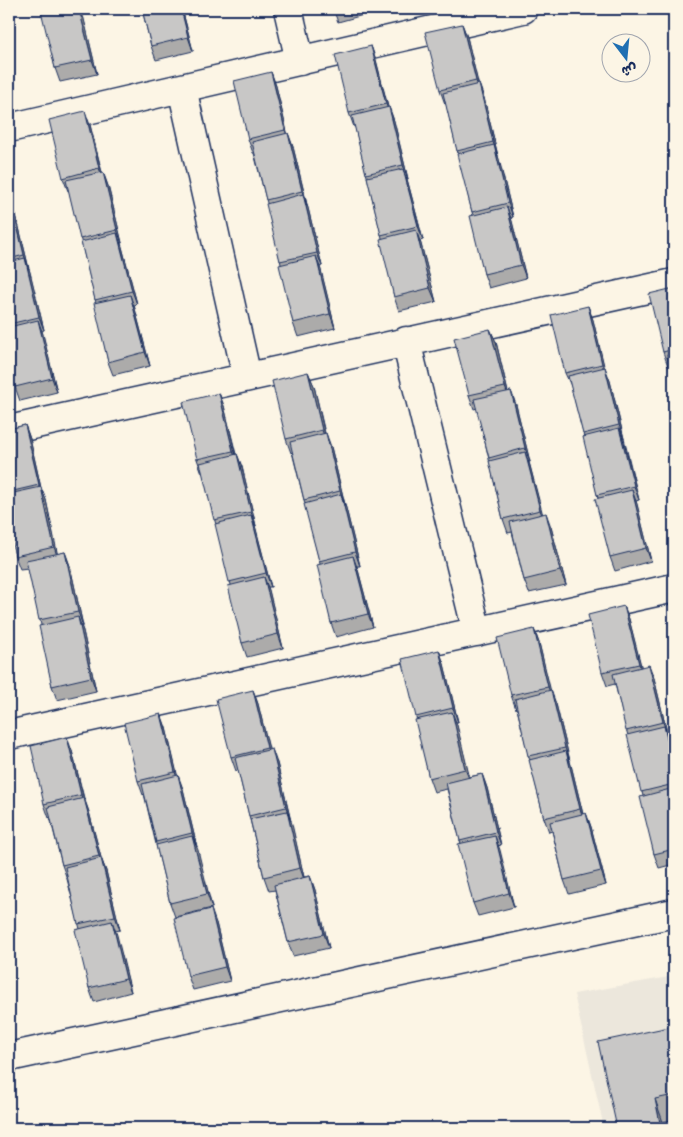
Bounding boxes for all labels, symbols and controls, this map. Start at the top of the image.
north arrow [600,32,650,82]
text: ش [619,57,639,81]

